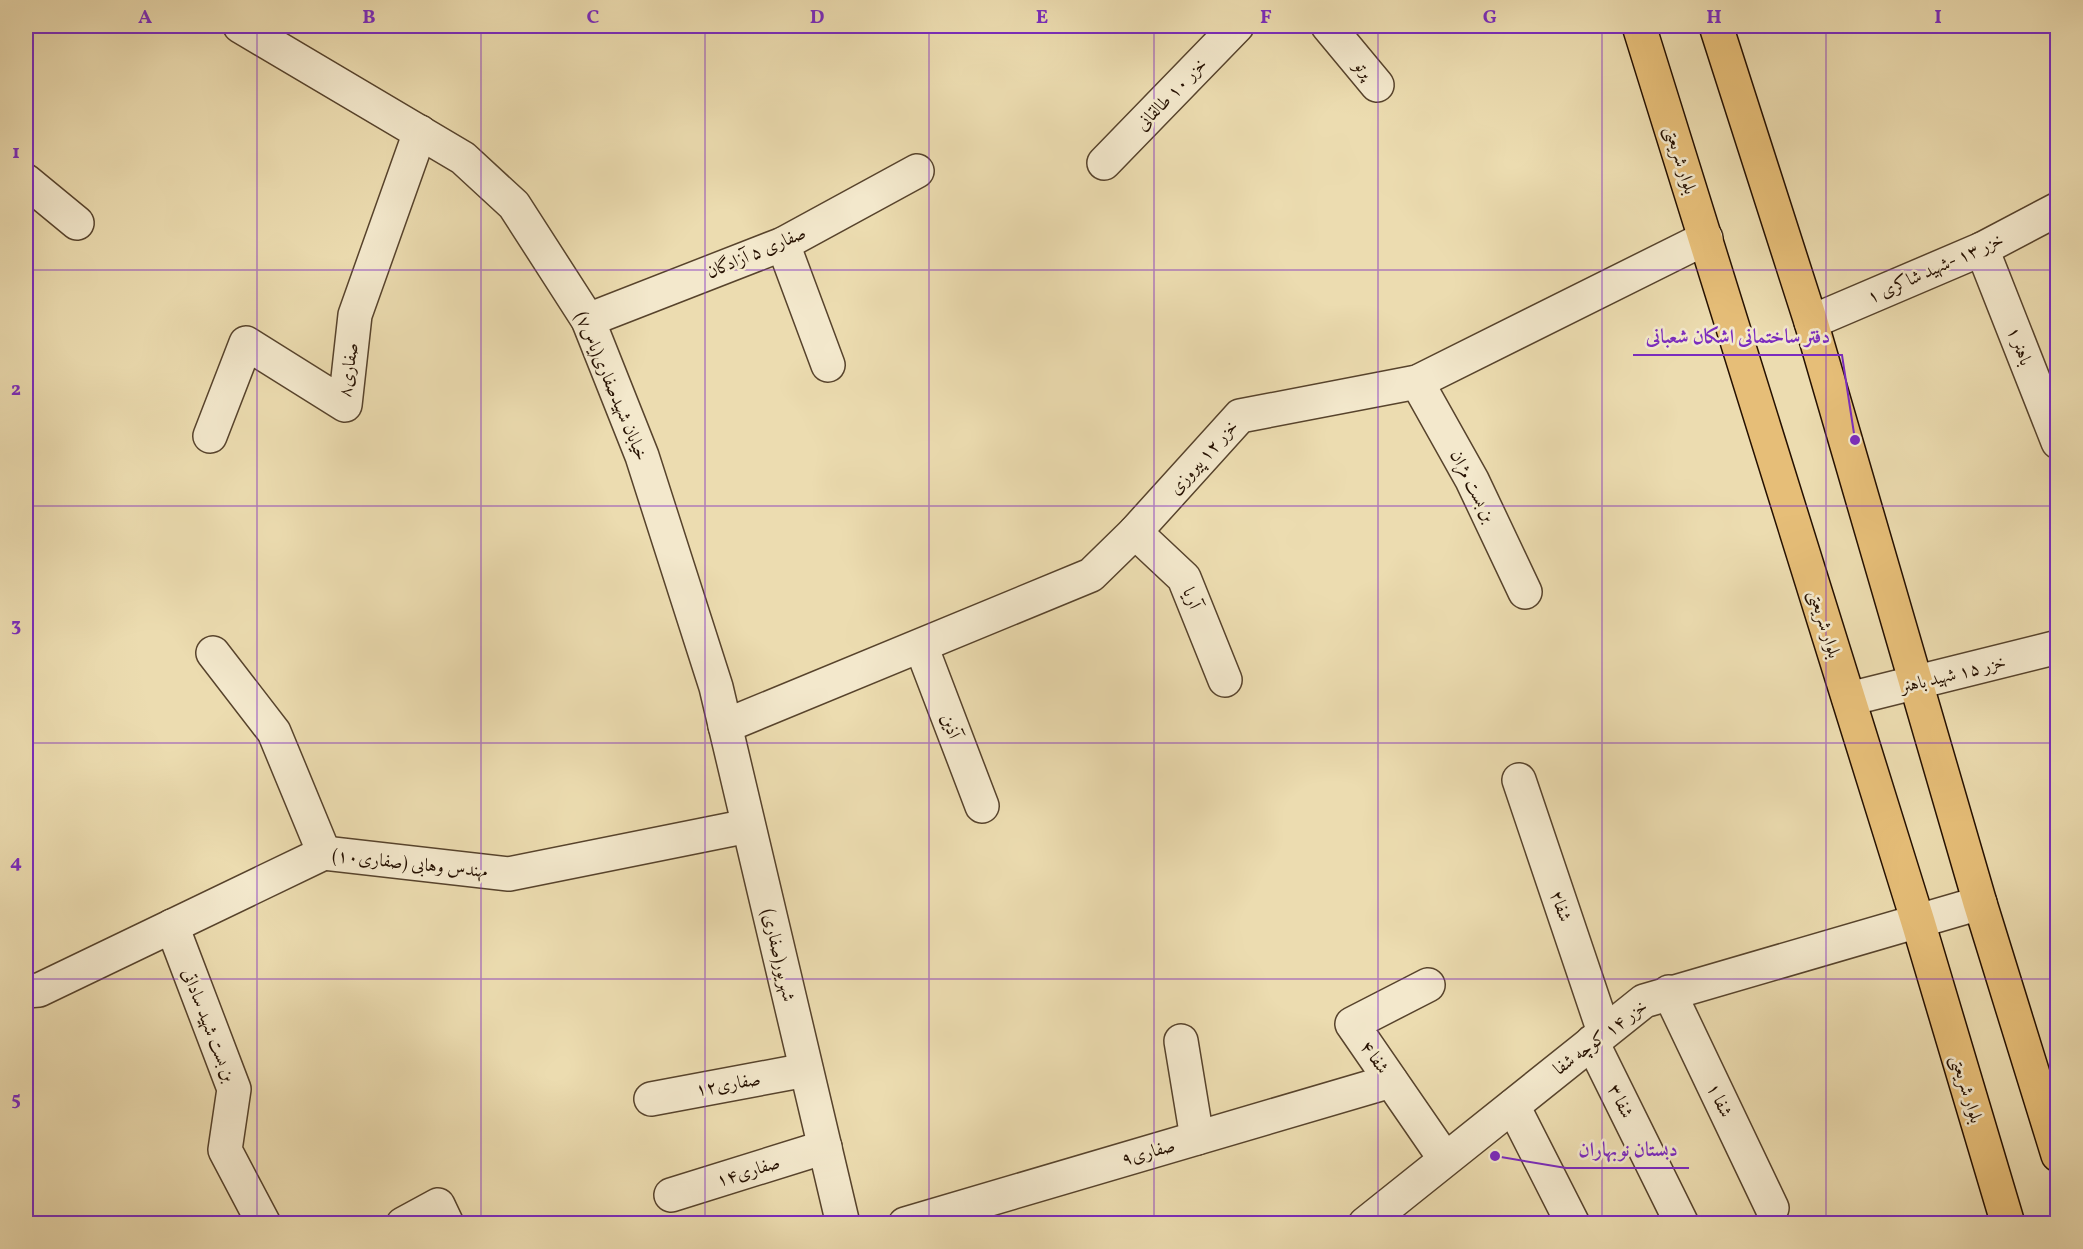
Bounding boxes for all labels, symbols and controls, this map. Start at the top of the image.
text: A [138,4,152,32]
text: B [362,4,376,32]
text: C [587,4,600,32]
text: D [810,4,824,32]
text: E [1036,4,1048,32]
text: F [1260,4,1272,32]
text: G [1483,4,1497,32]
text: H [1706,4,1722,32]
text: I [1934,4,1942,32]
street label: خزر ۱۰ طالقانی [1131,53,1213,137]
street label: پرتو [1346,53,1379,86]
street label: بلوار شریعتی [1657,123,1702,198]
text: 1 [12,139,20,167]
street label: صفاری ۵ آزادگان [703,221,810,286]
street label: خزر ۱۳ -شهید شاکری ۱ [1863,228,2008,311]
street label: خیابان شهیدصفاری(یاس۷) [568,308,653,465]
callout: دفتر ساختمانی اشکان شعبانی [1633,317,1842,355]
text: دفتر ساختمانی اشکان شعبانی [1645,324,1830,352]
street label: باهنر ۱ [2000,324,2037,370]
street label: صفاری۸ [333,341,366,399]
text: 2 [11,376,21,404]
street label: خزر ۱۲ پیروزی [1164,415,1244,501]
street label: بن بست مژان [1443,446,1501,528]
street label: آریا [1175,584,1207,615]
street label: بلوار شریعتی [1801,587,1846,662]
text: 3 [11,612,21,640]
street label: خزر ۱۵ شهید باهنر [1896,650,2009,701]
street label: آذین [933,711,966,745]
street label: مهندس وهابی (صفاری۱۰) [331,844,489,885]
text: 4 [10,849,22,877]
street label: شفا۲ [1543,887,1577,926]
street label: شهریور(صفاری) [755,906,800,1004]
street label: بن بست شهید ساداتی [174,965,241,1087]
street label: خزر ۱۴ کوچه شفا [1549,995,1653,1082]
street label: شفا ۴ [1353,1036,1394,1079]
street label: بلوار شریعتی [1943,1052,1988,1127]
street label: صفاری۱۲ [694,1067,763,1103]
street label: شفا ۱ [1700,1079,1737,1122]
street label: شفا ۳ [1601,1080,1639,1123]
text: 5 [11,1086,21,1114]
callout: دبستان نوبهاران [1566,1130,1689,1168]
street label: صفاری۹ [1119,1134,1178,1173]
text: دبستان نوبهاران [1578,1137,1678,1165]
street label: صفاری۱۴ [713,1151,783,1194]

